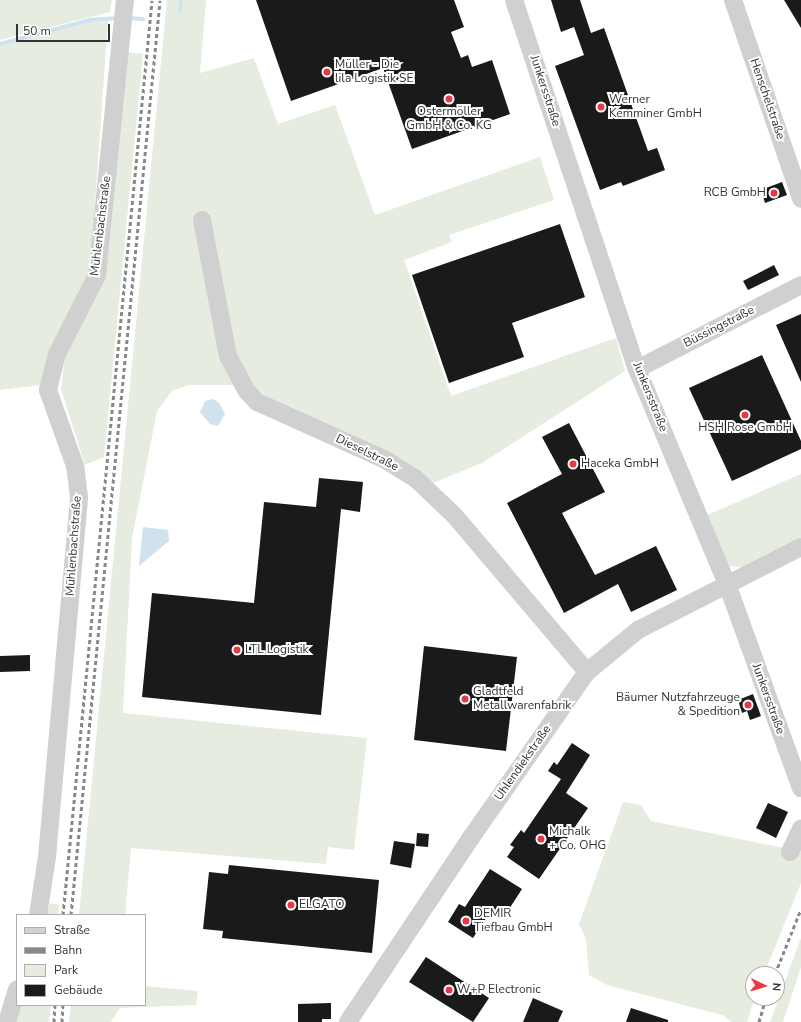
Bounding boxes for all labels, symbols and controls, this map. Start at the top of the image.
scale bar [18,16,112,42]
text: 50 m [23,23,51,39]
street label: Junkersstraße [527,54,563,128]
street label: Henschelstraße [746,57,788,141]
place label: Müller - Die lila Logistik SE [335,58,413,86]
marker: Müller - Die lila Logistik SE [322,67,332,77]
place label: Werner Kemminer GmbH [609,93,702,121]
marker: Ostermöller GmbH & Co. KG [444,94,454,104]
marker: Werner Kemminer GmbH [596,102,606,112]
place label: Ostermöller GmbH & Co. KG [406,105,492,133]
street label: Mühlenbachstraße [88,175,114,277]
place label: RCB GmbH [704,186,766,200]
marker: RCB GmbH [769,188,779,198]
street label: Büssingstraße [681,303,757,351]
street label: Junkersstraße [629,360,671,434]
marker: HSH Rose GmbH [740,410,750,420]
place label: HSH Rose GmbH [698,421,792,435]
street label: Dieselstraße [333,432,401,474]
place label: Haceka GmbH [581,457,659,471]
marker: Haceka GmbH [568,459,578,469]
street label: Mühlenbachstraße [63,495,85,597]
place label: LTL Logistik [245,643,308,657]
marker: LTL Logistik [232,645,242,655]
street label: Junkersstraße [749,662,787,736]
place label: Gladtfeld Metallwarenfabrik [473,685,571,713]
place label: Bäumer Nutzfahrzeuge & Spedition [616,691,740,719]
marker: Gladtfeld Metallwarenfabrik [460,694,470,704]
marker: Bäumer Nutzfahrzeuge & Spedition [743,700,753,710]
street label: Uhlendiekstraße [492,723,554,803]
place label: Michalk + Co. OHG [549,825,606,853]
marker: Michalk + Co. OHG [536,834,546,844]
place label: ELGATO [299,898,345,912]
marker: ELGATO [286,900,296,910]
place label: DEMIR Tiefbau GmbH [474,907,553,935]
legend [16,914,146,1006]
marker: DEMIR Tiefbau GmbH [461,916,471,926]
text: Straße [54,922,90,938]
text: Bahn [54,942,82,958]
text: Park [54,962,78,978]
north arrow [745,966,785,1006]
text: Gebäude [54,982,103,998]
text: N [769,982,784,992]
place label: W+P Electronic [457,983,541,997]
marker: W+P Electronic [444,985,454,995]

